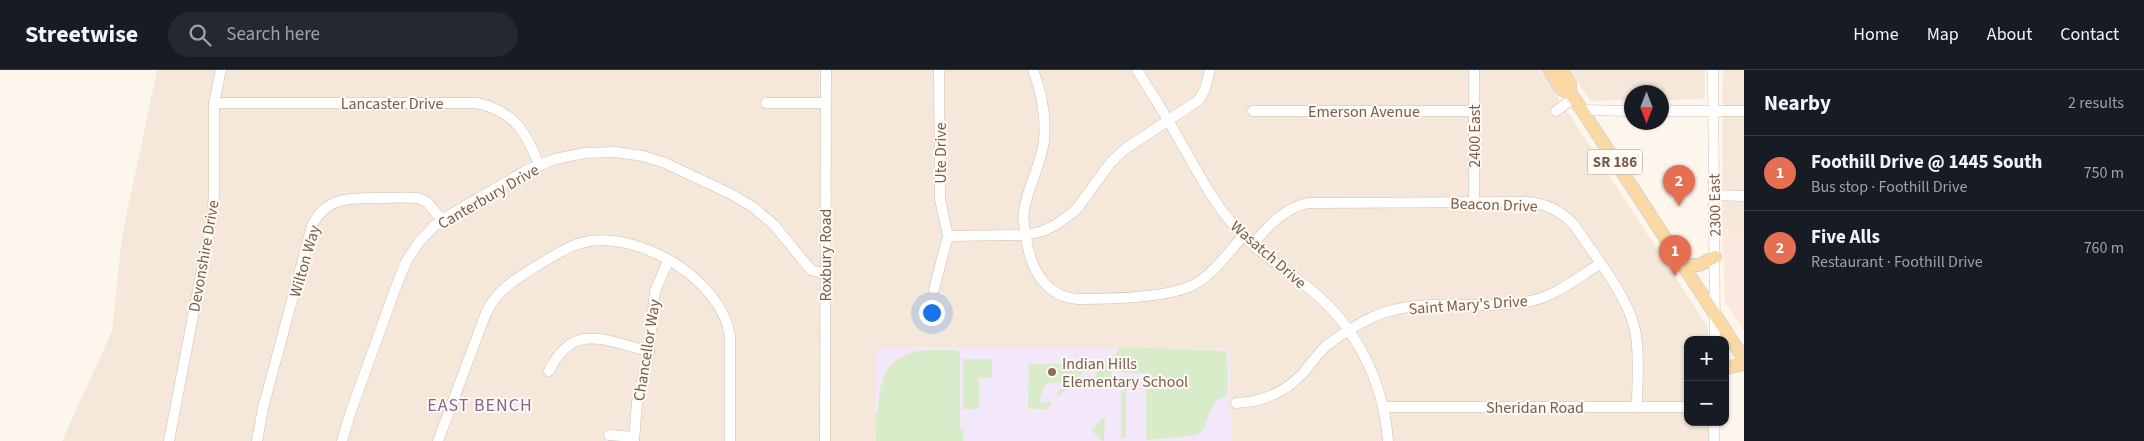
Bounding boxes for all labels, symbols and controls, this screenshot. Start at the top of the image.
search box [168,12,518,57]
text: Streetwise [25,17,138,52]
icon: search [186,21,214,49]
text: Search here [226,21,320,48]
text: Home [1853,22,1899,47]
text: Map [1927,22,1959,47]
text: About [1987,22,2032,47]
text: Contact [2060,22,2119,47]
north arrow [1624,85,1669,130]
text: Nearby [1764,88,1831,118]
text: 2 results [2068,92,2124,114]
street label: Lancaster Drive [341,93,443,115]
street label: Emerson Avenue [1308,101,1420,123]
street label: 2400 East [1464,104,1486,168]
street label: Ute Drive [930,122,952,184]
text: Foothill Drive @ 1445 South [1811,149,2042,176]
road number: SR 186 [1588,150,1642,174]
street label: Canterbury Drive [434,159,543,235]
text: 1 [1776,162,1784,184]
text: 750 m [2084,162,2124,184]
pin: 2 [1663,165,1695,206]
street label: 2300 East [1703,173,1727,237]
text: Bus stop · Foothill Drive [1811,176,1967,198]
street label: Beacon Drive [1450,192,1538,218]
street label: Devonshire Drive [183,198,225,314]
street label: Roxbury Road [815,209,837,302]
street label: Wasatch Drive [1226,216,1311,294]
street label: Wilton Way [284,222,326,300]
text: Five Alls [1811,224,1880,251]
pin: 1 [1659,235,1691,276]
text: 2 [1776,237,1784,259]
text: 760 m [2084,237,2124,259]
text: Restaurant · Foothill Drive [1811,251,1983,273]
street label: Saint Mary's Drive [1408,290,1528,320]
street label: Chancellor Way [628,297,666,403]
your location [919,300,945,326]
map controls [1684,336,1729,426]
button: + [1684,336,1729,381]
place label: Indian Hills Elementary School [1062,353,1188,393]
marker: Indian Hills Elementary School [1046,366,1058,378]
button: − [1684,381,1729,426]
district label: EAST BENCH [427,393,533,418]
street label: Sheridan Road [1486,397,1584,419]

